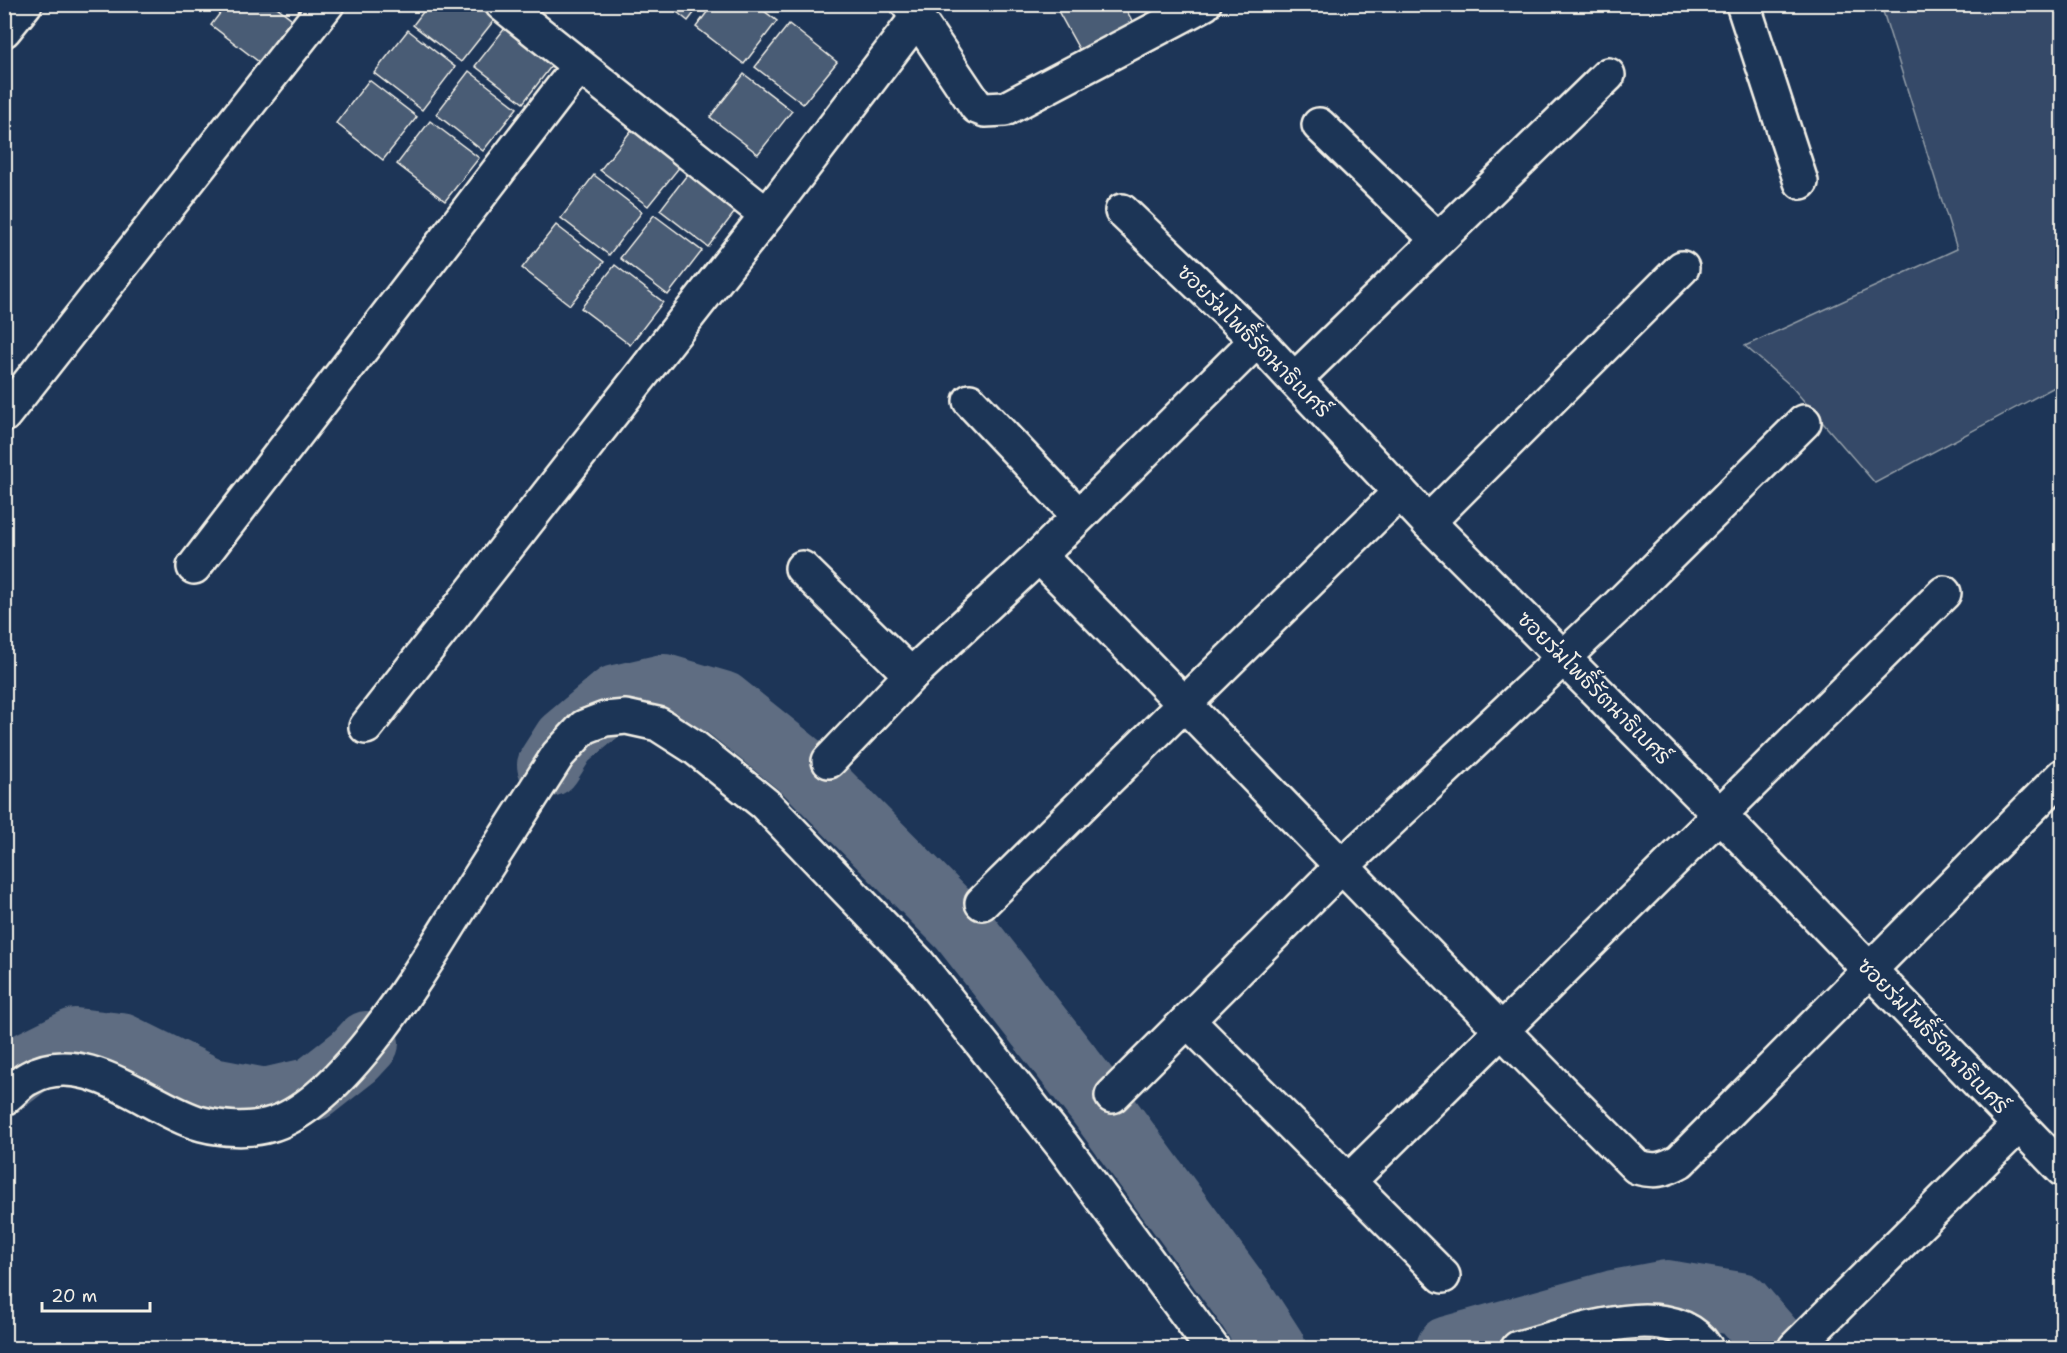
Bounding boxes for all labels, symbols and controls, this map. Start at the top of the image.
street label: ซอยร่มโพธิ์รัตนาธิเบศร์ [1171,255,1340,424]
street label: ซอยร่มโพธิ์รัตนาธิเบศร์ [1511,602,1680,771]
street label: ซอยร่มโพธิ์รัตนาธิเบศร์ [1851,949,2018,1120]
scale bar [42,1275,150,1313]
text: 20 m [51,1284,97,1308]

